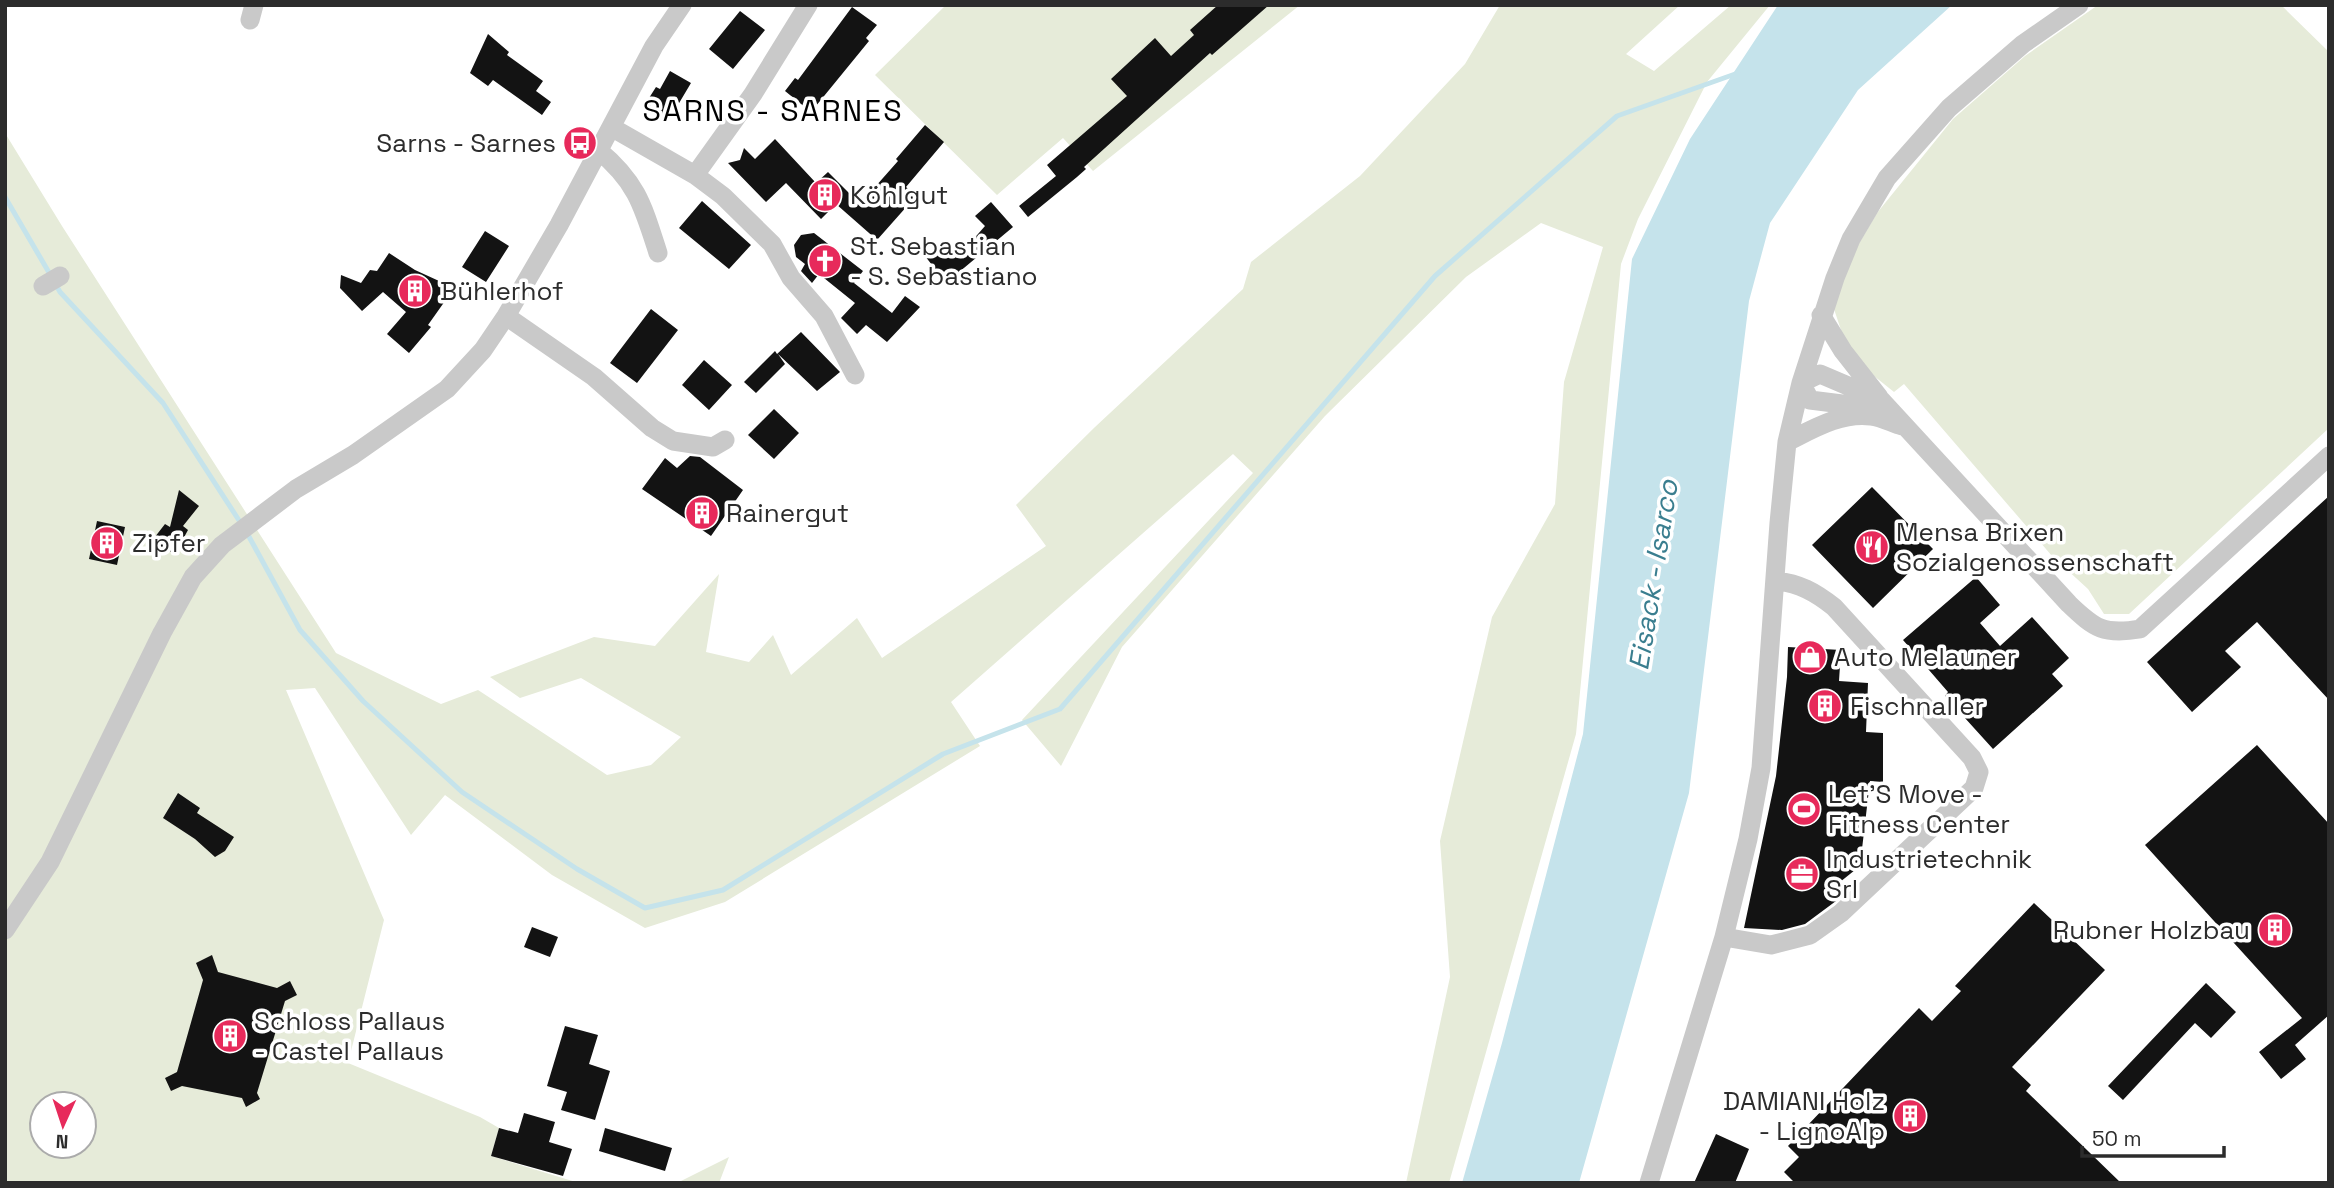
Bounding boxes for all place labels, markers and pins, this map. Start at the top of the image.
bus stop icon: Sarns - Sarnes [561,124,599,162]
place label: Sarns - Sarnes [376,126,556,160]
building icon: Köhlgut [806,176,844,214]
place label: Köhlgut [850,178,948,212]
place label: St. Sebastian - S. Sebastiano [850,229,1038,293]
church icon: St. Sebastian - S. Sebastiano [806,242,844,280]
building icon: Bühlerhof [396,272,434,310]
place label: Bühlerhof [440,274,564,308]
building icon: Rainergut [683,494,721,532]
place label: Rainergut [726,496,849,530]
place label: Mensa Brixen Sozialgenossenschaft [1896,515,2174,579]
building icon: Zipfer [88,524,126,562]
place label: Zipfer [132,526,206,560]
restaurant icon: Mensa Brixen Sozialgenossenschaft [1853,528,1891,566]
shop icon: Auto Melauner [1791,638,1829,676]
place label: Auto Melauner [1834,640,2016,674]
building icon: Fischnaller [1806,687,1844,725]
place label: Fischnaller [1850,689,1984,723]
place label: Let'S Move - Fitness Center [1828,777,2010,841]
sports icon: Let'S Move - Fitness Center [1785,790,1823,828]
place label: Industrietechnik Srl [1826,842,2032,906]
office icon: Industrietechnik Srl [1783,855,1821,893]
building icon: Rubner Holzbau [2256,911,2294,949]
place label: Rubner Holzbau [2053,913,2250,947]
place label: Schloss Pallaus - Castel Pallaus [254,1004,445,1068]
building icon: Schloss Pallaus - Castel Pallaus [211,1017,249,1055]
place label: DAMIANI Holz - LignoAlp [1723,1084,1885,1148]
building icon: DAMIANI Holz - LignoAlp [1891,1097,1929,1135]

